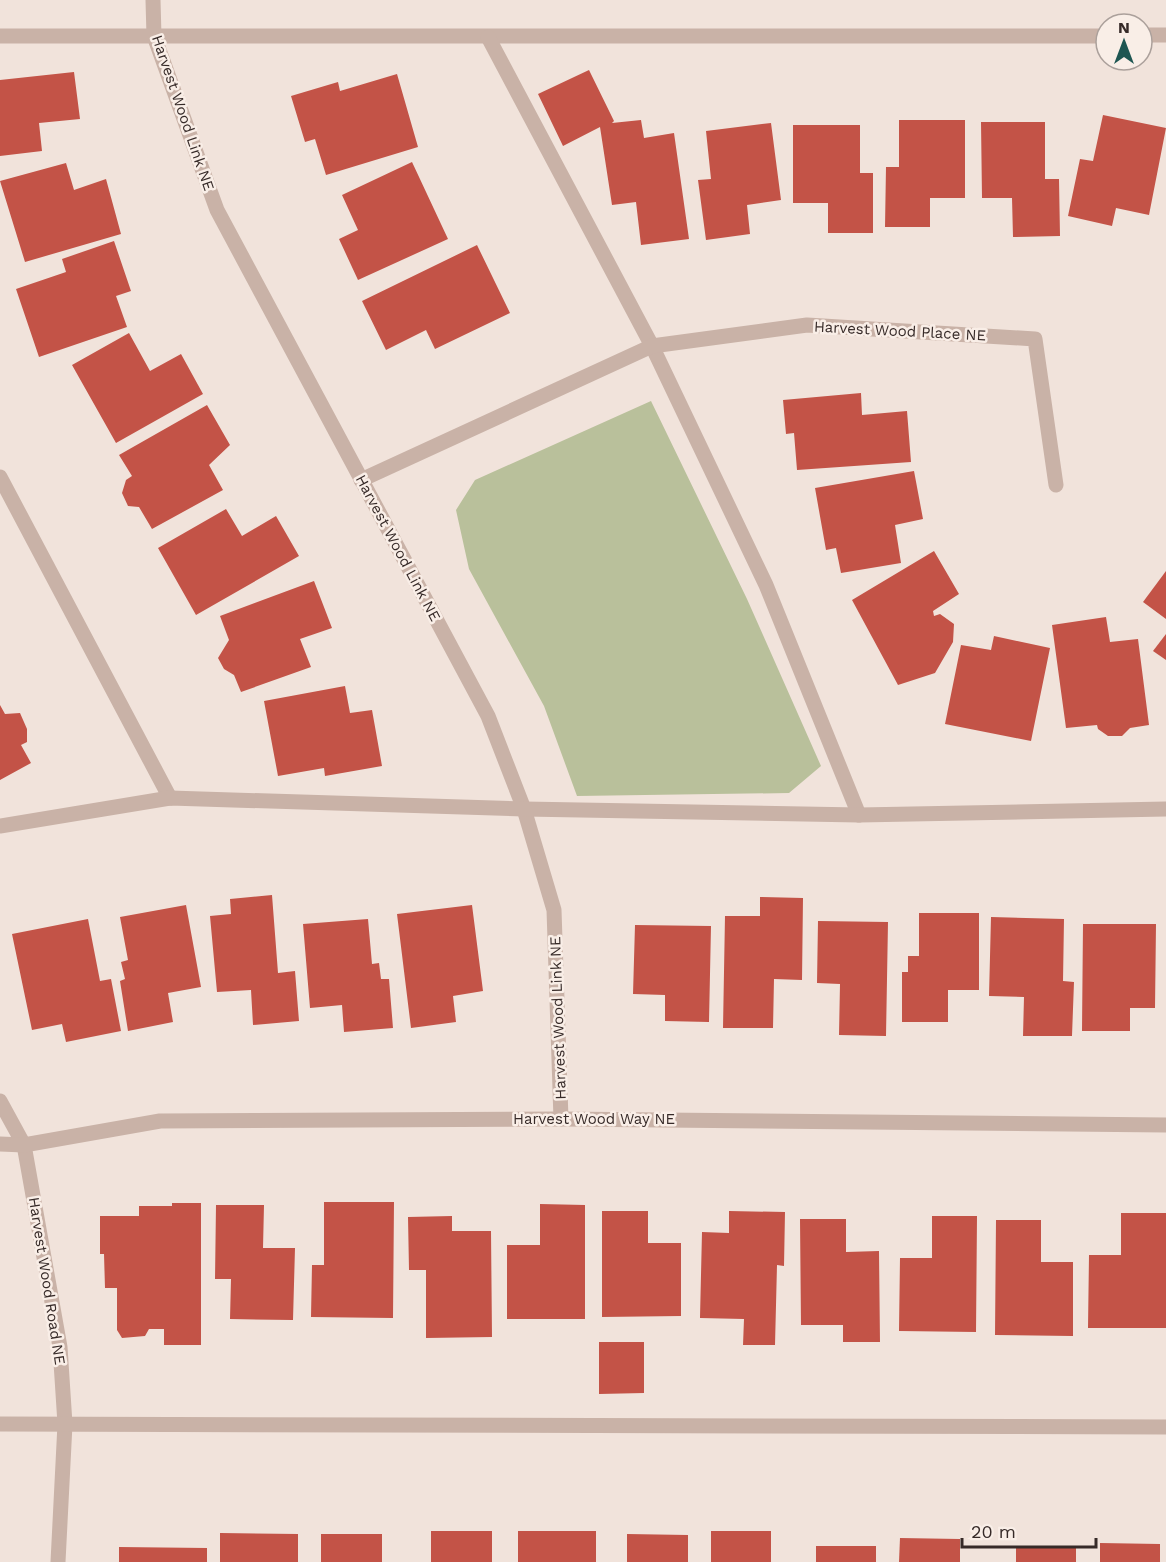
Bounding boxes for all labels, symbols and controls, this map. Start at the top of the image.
north arrow [1094,12,1154,72]
text: N [1118,18,1130,37]
street label: Harvest Wood Link NE [148,33,218,193]
street label: Harvest Wood Place NE [813,318,987,344]
street label: Harvest Wood Link NE [352,472,444,624]
street label: Harvest Wood Link NE [546,936,570,1100]
street label: Harvest Wood Way NE [513,1110,675,1128]
street label: Harvest Wood Road NE [25,1196,69,1366]
scale bar [962,1511,1096,1549]
text: 20 m [971,1521,1016,1542]

